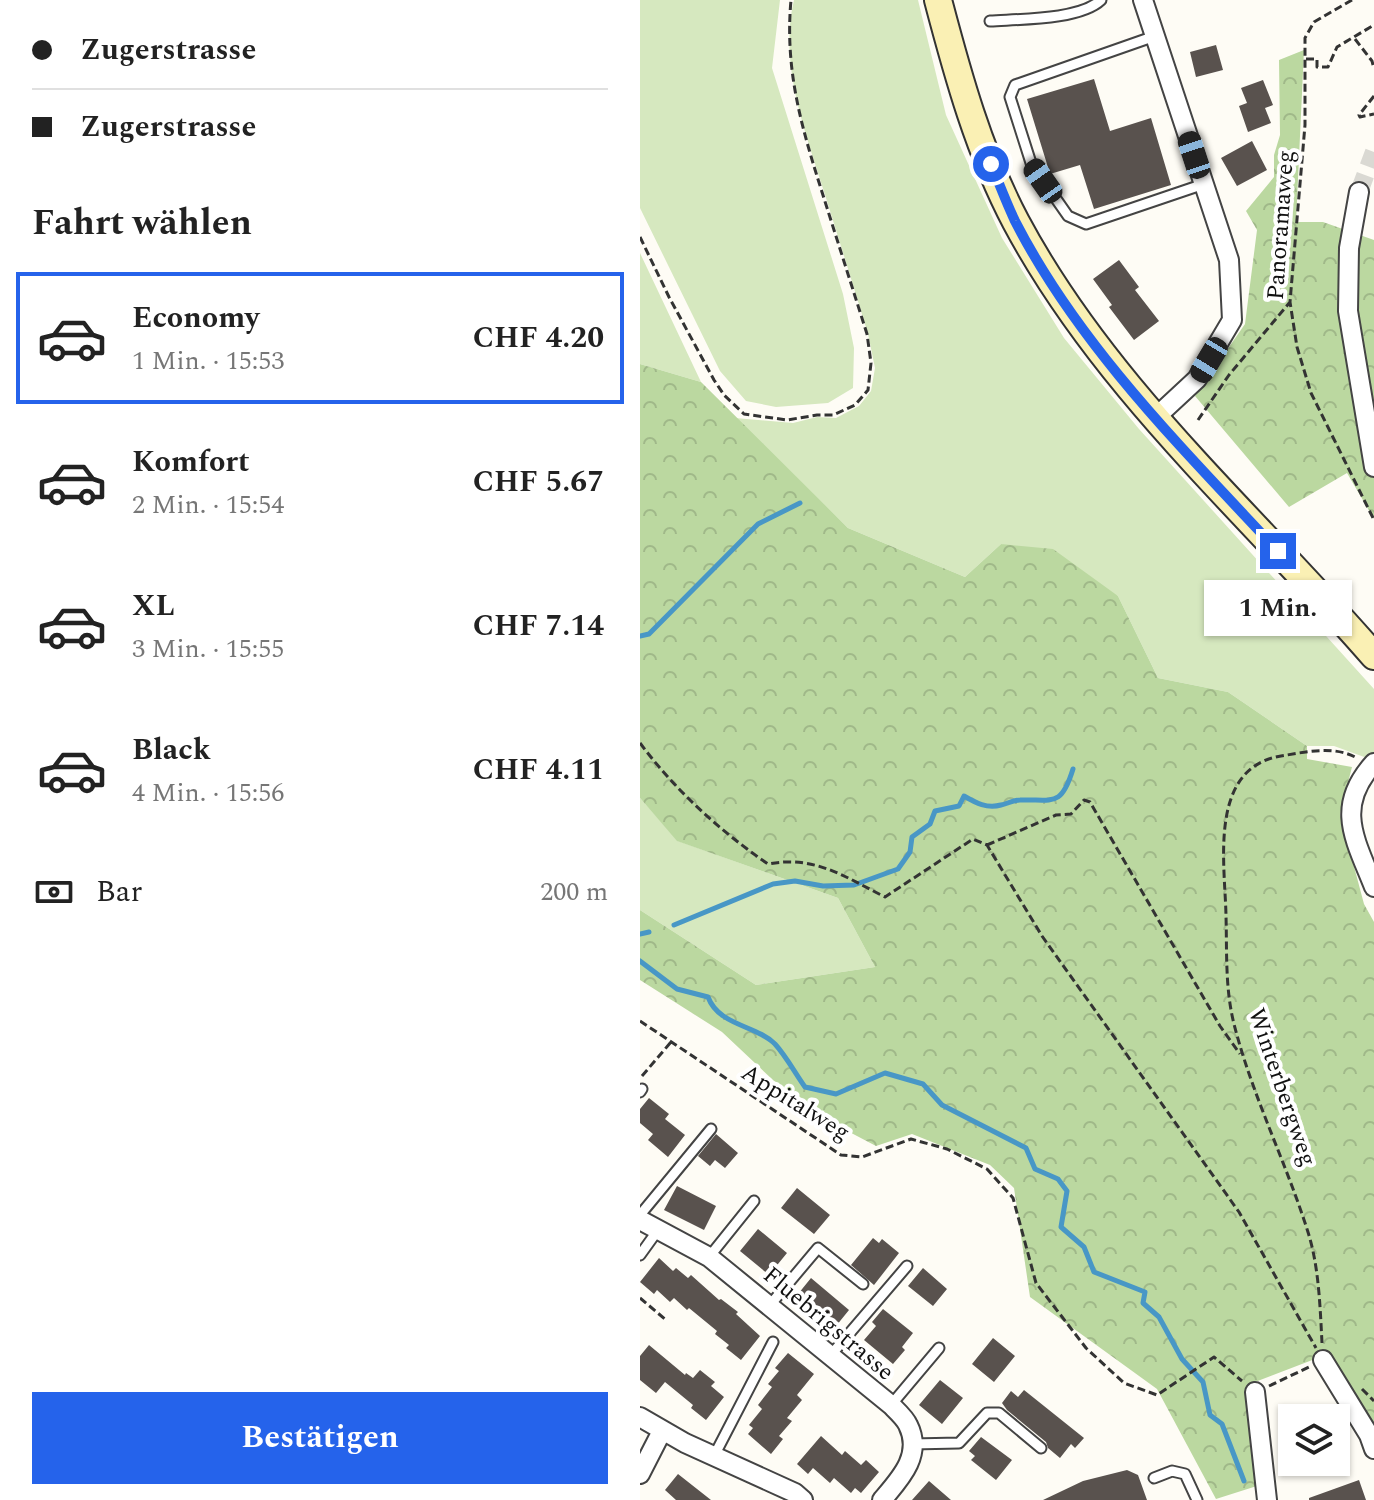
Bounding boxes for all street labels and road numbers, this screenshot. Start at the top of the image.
street label: Panoramaweg [1258,149,1304,301]
street label: Winterbergweg [1238,1003,1326,1171]
street label: Appitalweg [734,1055,857,1151]
street label: Fluebrigstrasse [755,1258,902,1390]

